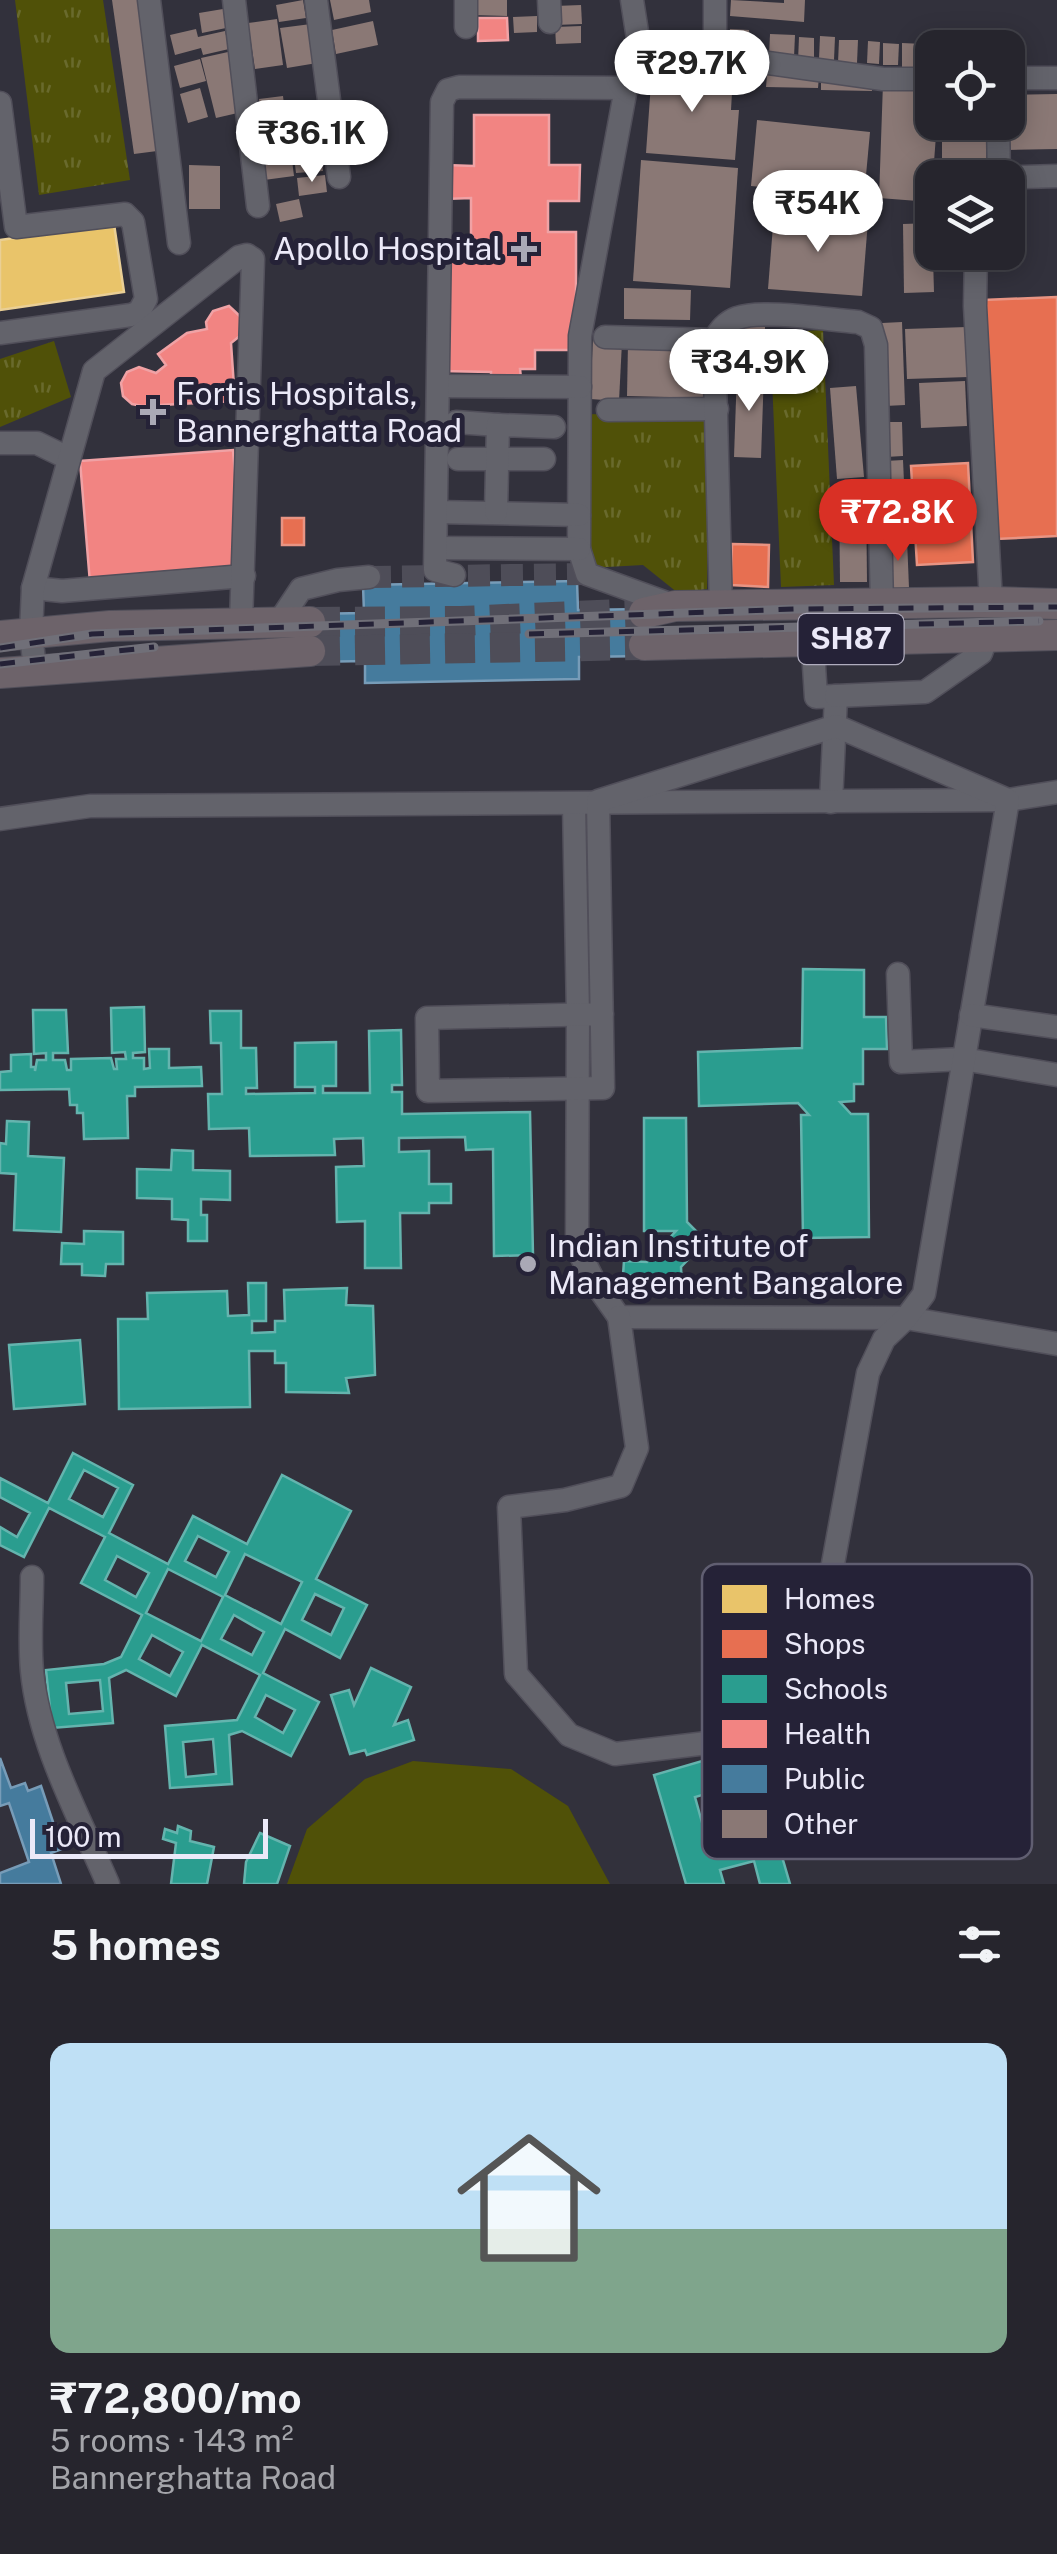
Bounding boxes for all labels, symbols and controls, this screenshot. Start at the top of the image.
pin: ₹29.7K [611,30,773,115]
map controls [915,30,1025,270]
button: locate [915,30,1025,140]
text: ₹29.7K [637,44,747,81]
pin: ₹36.1K [231,100,393,185]
text: ₹36.1K [258,114,366,151]
button: layers [915,160,1025,270]
pin: ₹54K [759,170,877,255]
text: ₹54K [775,184,861,221]
place label: Apollo Hospital [273,230,502,267]
marker: Apollo Hospital [511,236,537,262]
pin: ₹34.9K [668,329,830,414]
text: ₹34.9K [691,343,807,380]
place label: Fortis Hospitals, Bannerghatta Road [176,375,462,449]
marker: Fortis Hospitals, Bannerghatta Road [140,399,166,425]
pin: ₹72.8K [817,479,979,564]
text: ₹72.8K [841,493,955,530]
road number: SH87 [798,614,904,664]
place label: Indian Institute of Management Bangalore [548,1227,903,1301]
marker: Indian Institute of Management Bangalore [517,1253,539,1275]
legend [702,1564,1032,1859]
text: Homes [784,1582,875,1615]
text: Shops [784,1627,866,1660]
text: Schools [784,1672,888,1705]
text: Health [784,1717,871,1750]
text: Public [784,1762,865,1795]
text: Other [784,1807,858,1840]
scale bar [30,1814,268,1858]
text: 100 m [45,1820,122,1853]
icon: filters [952,1917,1007,1972]
text: 5 homes [50,1920,221,1969]
icon: home [439,2108,619,2288]
text: ₹72,800/mo [50,2373,302,2422]
text: 5 rooms · 143 m² [50,2422,294,2459]
text: Bannerghatta Road [50,2459,336,2496]

